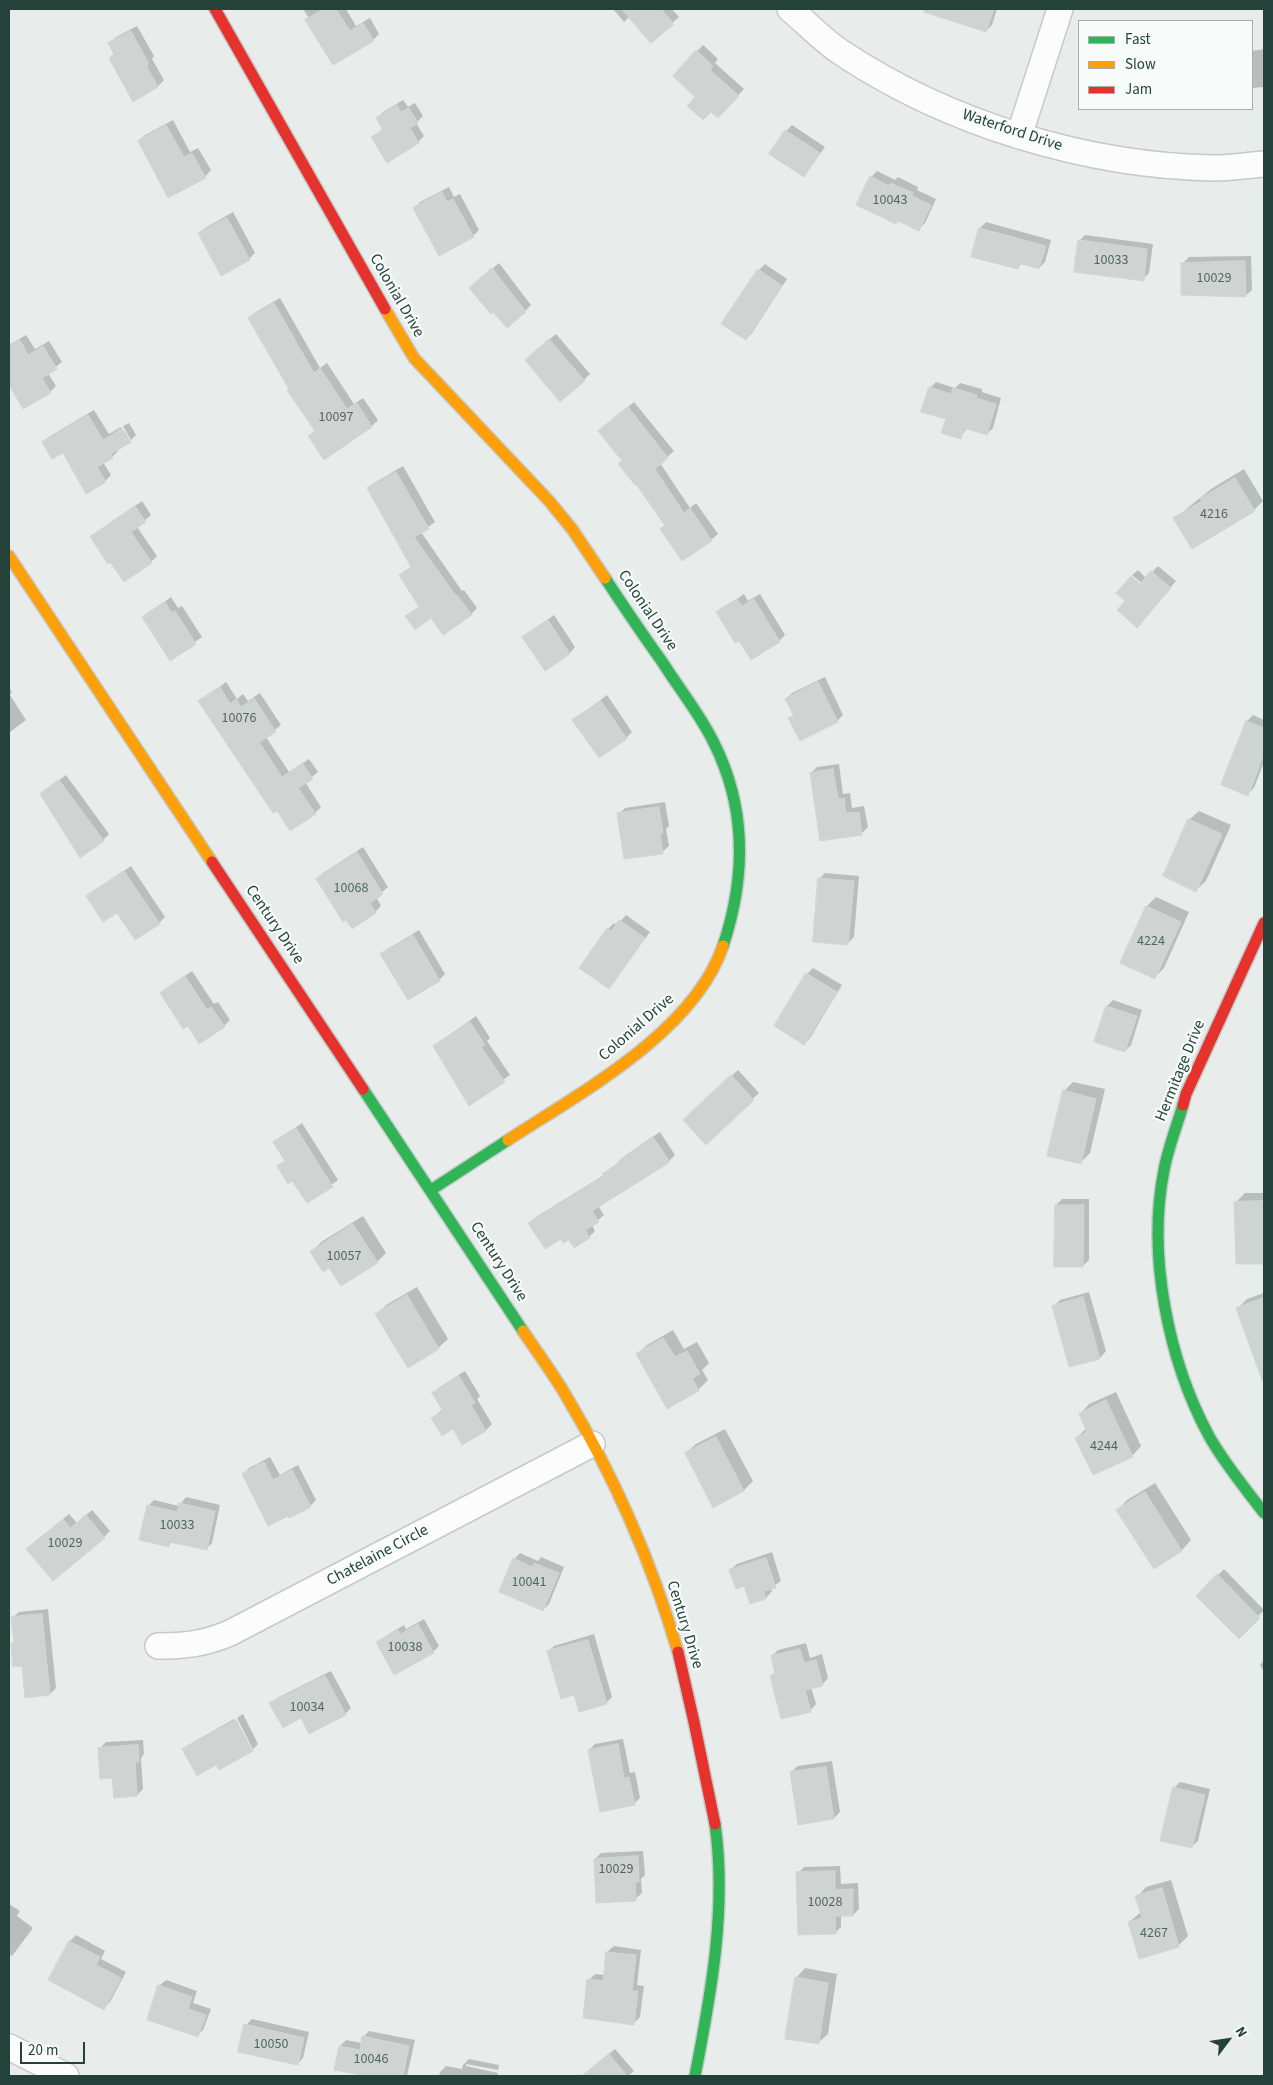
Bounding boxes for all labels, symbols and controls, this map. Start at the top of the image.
legend [1078,20,1253,110]
text: Fast [1125,29,1151,50]
text: Slow [1125,54,1156,75]
text: Jam [1125,79,1152,100]
street label: Waterford Drive [959,106,1065,156]
house number: 10043 [873,193,907,209]
street label: Colonial Drive [364,251,428,341]
house number: 10033 [1094,253,1128,269]
house number: 10029 [1197,271,1231,287]
house number: 10097 [319,410,353,426]
house number: 4216 [1200,507,1228,523]
street label: Colonial Drive [613,567,681,655]
house number: 10076 [222,711,256,727]
house number: 10068 [334,881,368,897]
street label: Century Drive [241,882,307,968]
house number: 4224 [1137,934,1165,950]
street label: Colonial Drive [596,990,678,1066]
street label: Hermitage Drive [1152,1017,1210,1125]
street label: Century Drive [465,1219,531,1305]
house number: 10057 [327,1249,361,1265]
house number: 4244 [1090,1439,1118,1455]
house number: 10033 [160,1518,194,1534]
street label: Chatelaine Circle [324,1521,432,1591]
house number: 10029 [48,1536,82,1552]
house number: 10041 [512,1575,546,1591]
street label: Century Drive [661,1579,707,1671]
house number: 10038 [388,1640,422,1656]
house number: 10034 [290,1700,324,1716]
house number: 10029 [599,1862,633,1878]
house number: 10028 [808,1895,842,1911]
house number: 4267 [1140,1926,1168,1942]
north arrow [1203,2015,1253,2065]
text: N [1230,2023,1252,2041]
scale bar [22,2032,88,2064]
house number: 10050 [254,2037,288,2053]
text: 20 m [28,2040,58,2061]
house number: 10046 [354,2052,388,2068]

